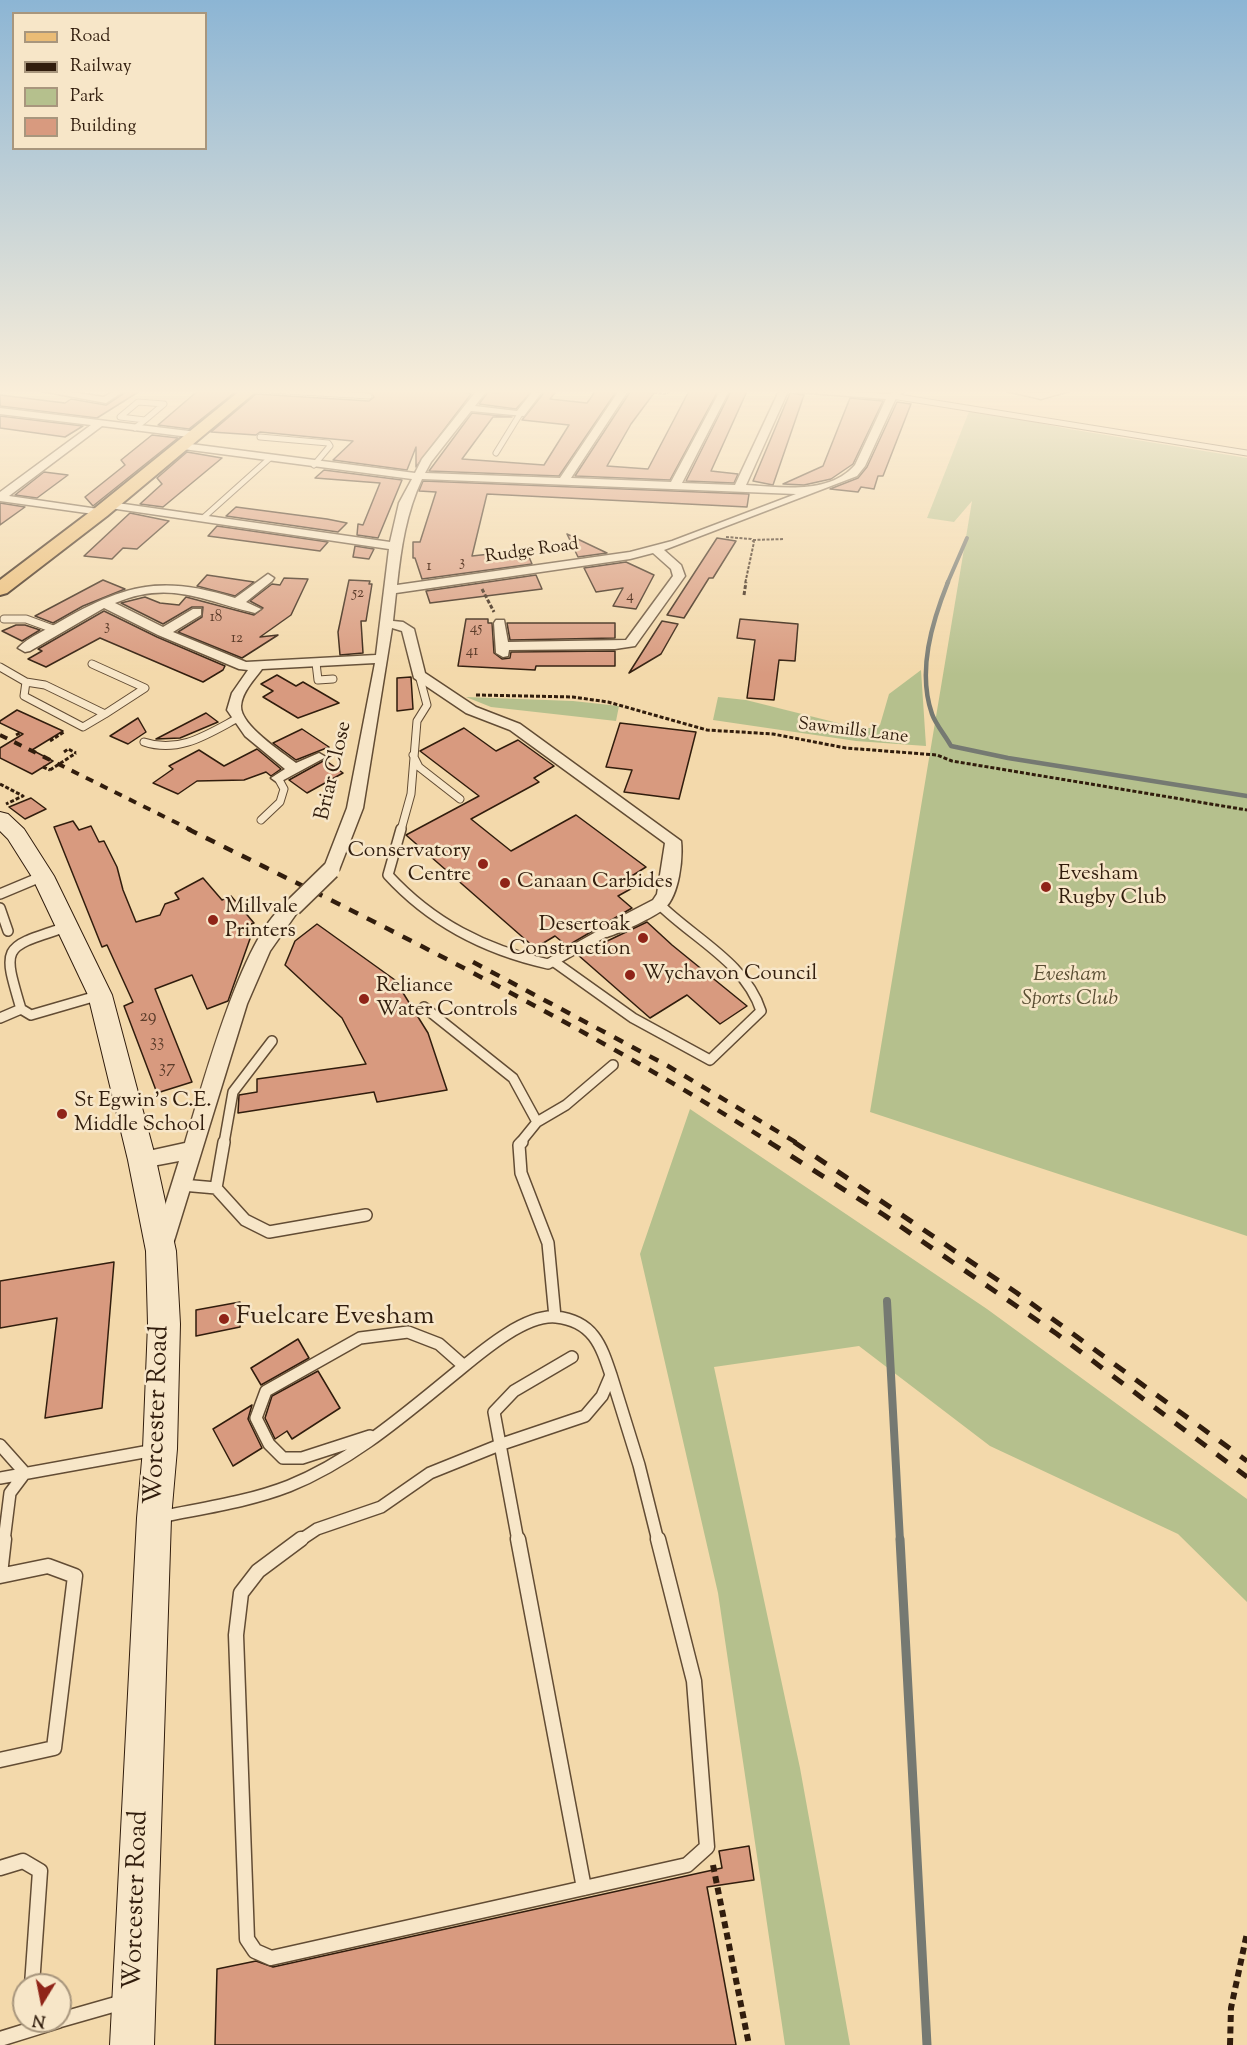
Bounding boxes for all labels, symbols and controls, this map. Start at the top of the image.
legend [12,12,207,150]
text: Road [70,24,110,50]
text: Railway [70,54,132,80]
text: Park [70,84,104,110]
text: Building [70,114,136,140]
street label: Rudge Road [484,535,580,569]
house number: 3 [459,554,465,572]
house number: 1 [426,558,432,576]
house number: 52 [352,585,364,603]
house number: 4 [626,588,634,606]
house number: 18 [210,609,222,627]
house number: 3 [104,618,110,636]
house number: 45 [470,620,482,638]
house number: 12 [231,630,243,648]
house number: 41 [466,643,478,661]
street label: Sawmills Lane [797,715,909,749]
street label: Briar Close [311,719,359,823]
place label: Conservatory Centre [347,839,471,889]
marker: Conservatory Centre [476,857,490,871]
place label: Evesham Rugby Club [1058,862,1166,912]
place label: Canaan Carbides [517,870,673,896]
marker: Canaan Carbides [498,876,512,890]
marker: Evesham Rugby Club [1039,880,1053,894]
place label: Millvale Printers [225,895,298,945]
marker: Millvale Printers [206,913,220,927]
place label: Desertoak Construction [509,913,631,963]
marker: Desertoak Construction [636,931,650,945]
place label: Wychavon Council [642,962,817,988]
park label: Evesham Sports Club [1022,963,1118,1013]
marker: Wychavon Council [623,968,637,982]
place label: Reliance Water Controls [376,974,517,1024]
marker: Reliance Water Controls [357,992,371,1006]
house number: 29 [139,1007,157,1029]
house number: 33 [150,1032,164,1054]
house number: 37 [159,1058,175,1080]
place label: St Egwin's C.E. Middle School [74,1089,212,1139]
marker: St Egwin's C.E. Middle School [55,1107,69,1121]
place label: Fuelcare Evesham [236,1303,434,1335]
marker: Fuelcare Evesham [217,1312,231,1326]
street label: Worcester Road [140,1325,178,1505]
street label: Worcester Road [119,1810,157,1990]
north arrow [12,1973,72,2033]
text: N [31,2007,47,2032]

